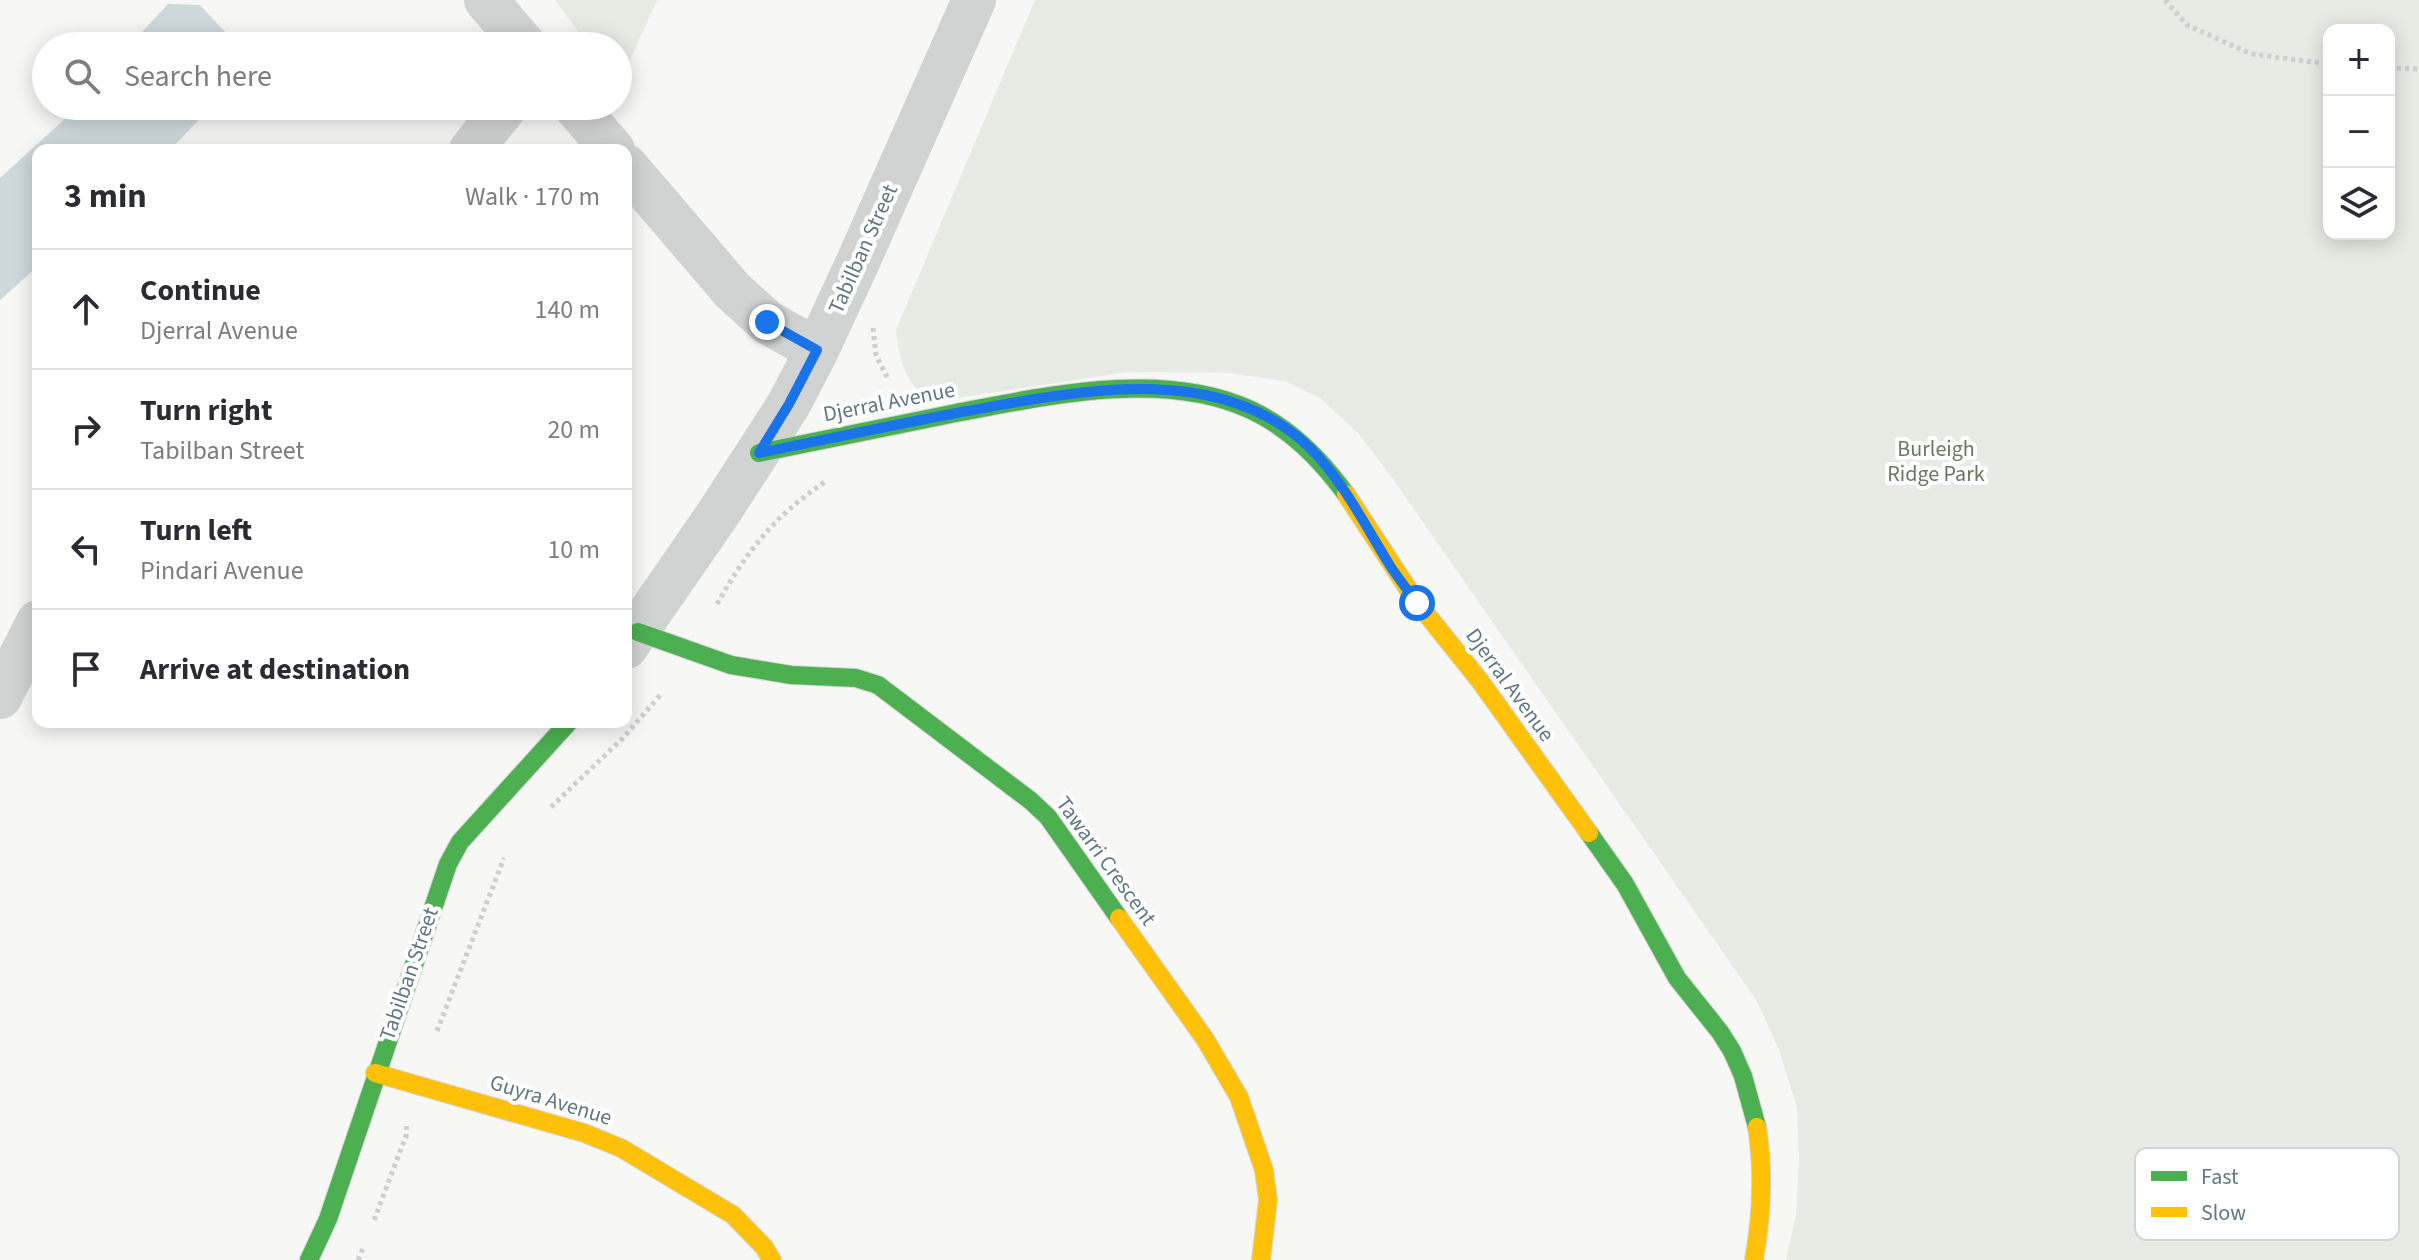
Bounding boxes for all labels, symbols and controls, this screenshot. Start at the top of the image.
map controls [2323,24,2395,240]
button: + [2323,24,2395,96]
search box [32,32,632,120]
icon: search [60,54,104,98]
text: Search here [124,55,272,98]
button: − [2323,96,2395,168]
button: layers [2323,168,2395,240]
text: 3 min [64,172,147,221]
text: Walk · 170 m [465,178,600,215]
street label: Tabilban Street [820,179,906,319]
text: Continue [140,269,261,312]
icon: ahead [64,287,108,331]
text: 140 m [534,291,600,328]
route end [749,304,785,340]
text: Djerral Avenue [140,312,298,349]
street label: Djerral Avenue [820,374,958,430]
text: Turn right [140,389,272,432]
icon: right [64,407,108,451]
text: 20 m [547,411,600,448]
text: Tabilban Street [140,432,304,469]
park label: Burleigh Ridge Park [1887,433,1985,490]
text: Turn left [140,509,252,552]
icon: left [64,527,108,571]
text: 10 m [547,531,600,568]
text: Pindari Avenue [140,552,304,589]
route start [1399,585,1435,621]
street label: Djerral Avenue [1458,622,1562,748]
icon: arrive [64,647,108,691]
text: Arrive at destination [140,648,410,691]
street label: Tawarri Crescent [1048,790,1164,933]
street label: Tabilban Street [371,903,447,1045]
street label: Guyra Avenue [486,1066,616,1134]
legend [2135,1148,2399,1240]
text: Fast [2201,1161,2239,1193]
text: Slow [2201,1197,2246,1229]

